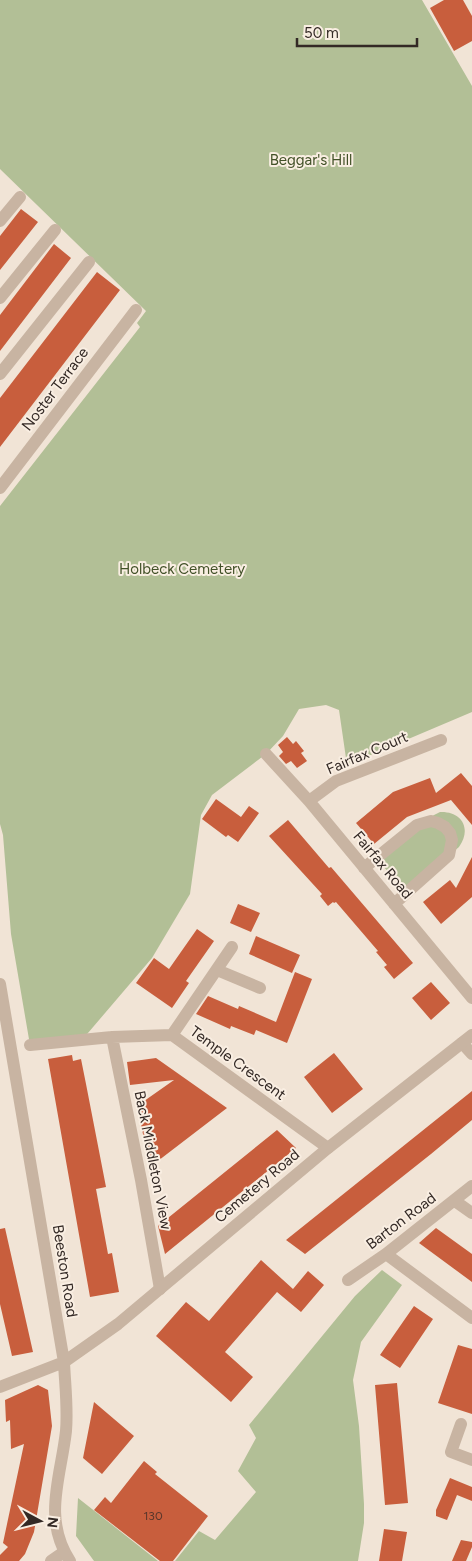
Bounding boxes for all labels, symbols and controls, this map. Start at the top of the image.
scale bar [297,15,417,47]
text: 50 m [304,24,339,42]
park label: Beggar's Hill [270,151,352,169]
street label: Noster Terrace [18,344,92,434]
park label: Holbeck Cemetery [119,560,245,578]
street label: Fairfax Court [324,728,411,778]
street label: Fairfax Road [350,828,416,902]
street label: Temple Crescent [187,1022,290,1104]
street label: Back Middleton View [131,1089,175,1231]
street label: Cemetery Road [211,1145,303,1227]
street label: Barton Road [363,1189,439,1253]
street label: Beeston Road [49,1223,81,1319]
north arrow [15,1496,65,1546]
house number: 130 [143,1509,163,1523]
text: N [43,1516,62,1529]

